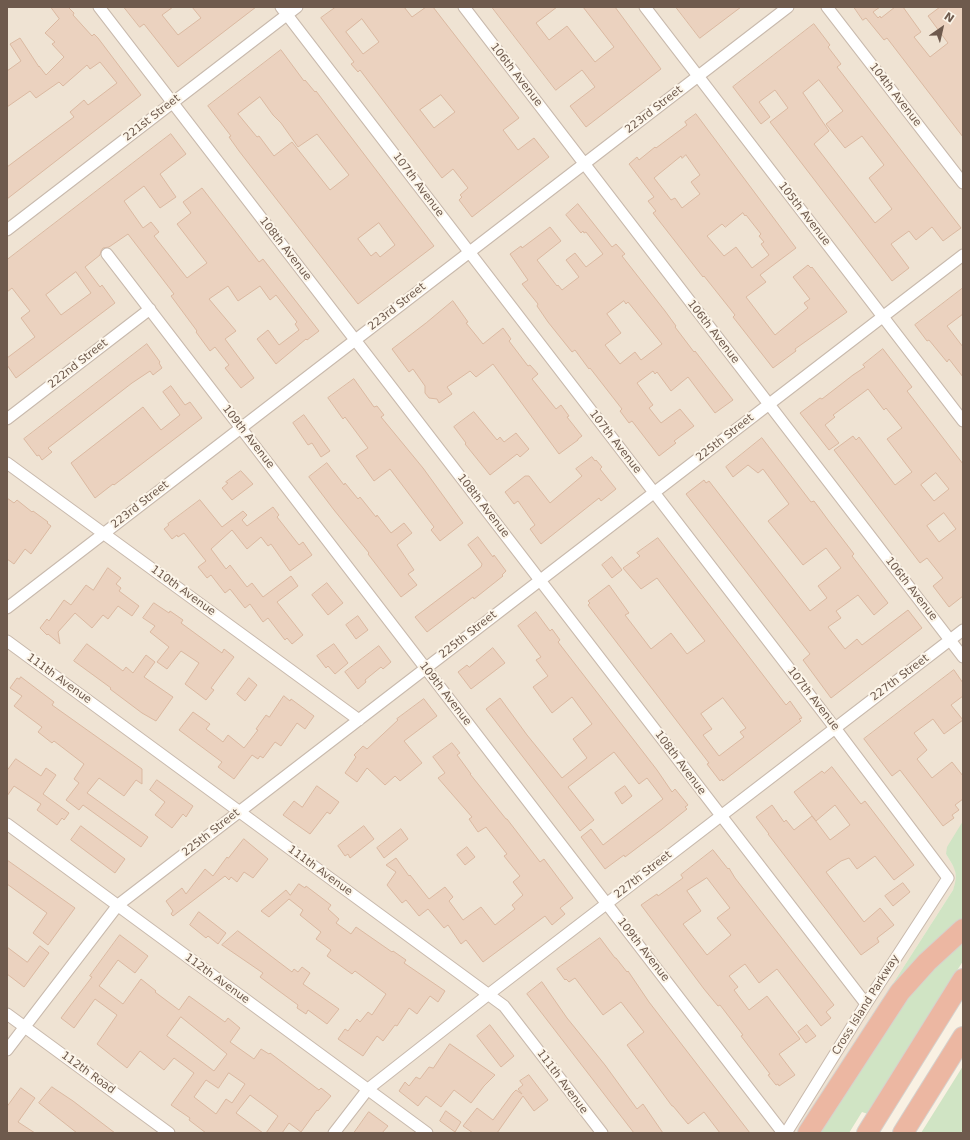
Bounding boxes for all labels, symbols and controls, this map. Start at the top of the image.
north arrow [922,8,962,48]
text: N [942,10,956,26]
street label: 106th Avenue [487,41,545,109]
street label: 104th Avenue [866,61,924,129]
street label: 223rd Street [623,83,685,137]
street label: 221st Street [121,92,183,144]
street label: 107th Avenue [390,150,446,220]
street label: 105th Avenue [775,180,833,248]
street label: 108th Avenue [256,215,314,283]
street label: 223rd Street [366,280,428,334]
street label: 106th Avenue [684,298,742,366]
street label: 222nd Street [46,337,110,391]
street label: 109th Avenue [219,403,277,471]
street label: 107th Avenue [586,408,644,476]
street label: 225th Street [694,411,756,465]
street label: 108th Avenue [454,472,512,540]
street label: 223rd Street [109,478,171,532]
street label: 106th Avenue [882,555,940,623]
street label: 110th Avenue [148,563,218,619]
street label: 225th Street [437,608,499,662]
street label: 111th Avenue [24,651,94,707]
street label: 227th Street [868,652,932,704]
street label: 109th Avenue [416,660,474,728]
street label: 107th Avenue [784,665,842,733]
street label: 108th Avenue [652,728,708,798]
street label: 225th Street [180,806,242,860]
street label: 111th Avenue [285,843,355,899]
street label: 227th Street [612,848,674,902]
street label: 109th Avenue [614,916,672,984]
street label: 112th Avenue [182,951,252,1007]
street label: Cross Island Parkway [830,952,902,1058]
street label: 111th Avenue [534,1047,590,1117]
street label: 112th Road [58,1049,118,1097]

